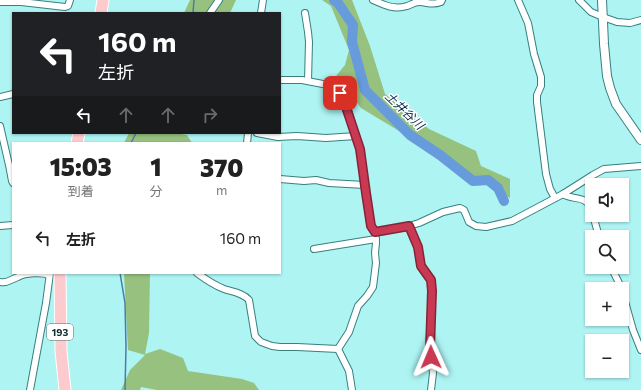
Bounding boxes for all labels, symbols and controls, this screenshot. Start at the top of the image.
text: 160 m [98,24,176,58]
icon: left [32,28,84,80]
text: 左折 [98,61,134,83]
pin [323,76,357,110]
icon: arrive [329,82,351,104]
water label: 土井谷川 [383,88,429,133]
icon: left [73,104,95,126]
icon: ahead [115,104,137,126]
icon: ahead [157,104,179,126]
icon: right [199,104,221,126]
text: 15:03 [50,152,112,181]
text: 1 [150,152,162,181]
text: 370 [200,153,243,182]
map controls [585,178,629,378]
button: sound [585,178,629,222]
text: m [216,182,227,198]
text: 到着 [68,183,94,199]
text: 分 [149,183,162,199]
icon: left [32,227,54,249]
text: 160 m [220,229,261,247]
text: 左折 [66,230,96,248]
button: search [585,230,629,274]
button: + [585,282,629,326]
road number: 193 [47,324,73,340]
button: − [585,334,629,378]
position arrow [410,336,452,378]

